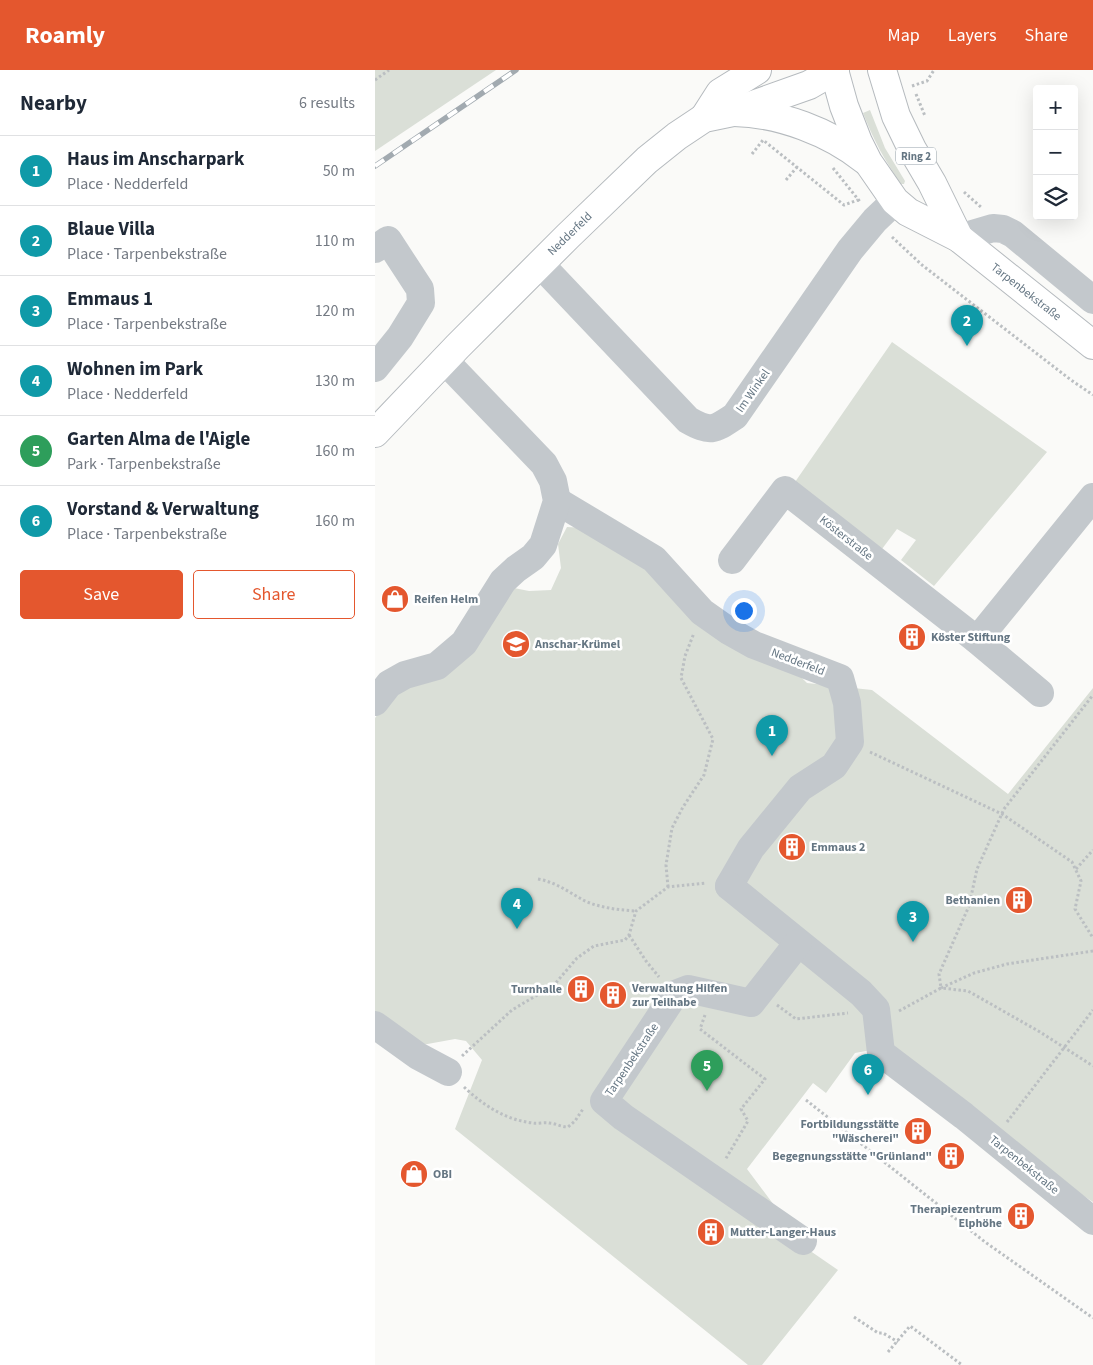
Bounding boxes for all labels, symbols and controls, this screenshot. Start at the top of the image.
text: Roamly [25,18,105,53]
text: Map [888,23,920,48]
text: Layers [948,23,997,48]
text: Share [1025,23,1068,48]
map controls [1033,85,1078,220]
button: + [1033,85,1078,130]
text: Nearby [20,88,87,118]
text: 6 results [299,92,355,114]
button: − [1033,130,1078,175]
text: Haus im Anscharpark [67,146,244,173]
road number: Ring 2 [896,148,936,164]
text: 1 [32,160,40,182]
text: 50 m [323,160,355,182]
text: Place · Nedderfeld [67,173,188,195]
button: layers [1033,175,1078,220]
street label: Nedderfeld [544,208,596,260]
text: Blaue Villa [67,216,155,243]
text: 2 [32,230,40,252]
text: 110 m [315,230,355,252]
text: Place · Tarpenbekstraße [67,243,227,265]
street label: Tarpenbekstraße [987,259,1065,325]
text: Emmaus 1 [67,286,153,313]
text: 3 [32,300,40,322]
text: 120 m [315,300,355,322]
pin: 2 [951,305,983,346]
text: Place · Tarpenbekstraße [67,313,227,335]
text: Wohnen im Park [67,356,203,383]
street label: Im Winkel [732,366,774,416]
text: 4 [32,370,40,392]
text: 130 m [315,370,355,392]
text: Place · Nedderfeld [67,383,188,405]
text: Garten Alma de l'Aigle [67,426,250,453]
text: 5 [32,440,40,462]
text: 160 m [315,440,355,462]
text: Park · Tarpenbekstraße [67,453,221,475]
text: Vorstand & Verwaltung [67,496,259,523]
text: 6 [32,510,40,532]
text: 160 m [315,510,355,532]
street label: Kösterstraße [816,512,876,564]
text: Place · Tarpenbekstraße [67,523,227,545]
button: Save [20,570,183,619]
button: Share [193,570,355,619]
shop icon: Reifen Helm [380,584,410,614]
place label: Reifen Helm [414,591,478,608]
your location [731,598,757,624]
building icon: Köster Stiftung [897,622,927,652]
school or university icon: Anschar-Krümel [501,629,531,659]
place label: Köster Stiftung [931,629,1011,646]
place label: Anschar-Krümel [534,636,621,653]
street label: Nedderfeld [769,644,827,680]
pin: 1 [756,715,788,756]
building icon: Emmaus 2 [777,832,807,862]
place label: Emmaus 2 [811,839,865,856]
building icon: Bethanien [1004,885,1034,915]
pin: 4 [501,888,533,929]
place label: Bethanien [946,892,1000,909]
pin: 3 [897,901,929,942]
building icon: Turnhalle [566,974,596,1004]
building icon: Verwaltung Hilfen zur Teilhabe [598,980,628,1010]
place label: Verwaltung Hilfen zur Teilhabe [631,980,728,1011]
place label: Turnhalle [511,981,562,998]
street label: Tarpenbekstraße [601,1020,663,1100]
pin: 5 [691,1050,723,1091]
pin: 6 [852,1054,884,1095]
place label: Fortbildungsstätte "Wäscherei" [801,1116,899,1147]
building icon: Fortbildungsstätte "Wäscherei" [903,1116,933,1146]
street label: Tarpenbekstraße [986,1132,1062,1198]
building icon: Begegnungsstätte "Grünland" [936,1141,966,1171]
place label: Begegnungsstätte "Grünland" [772,1148,932,1165]
shop icon: OBI [399,1159,429,1189]
place label: OBI [433,1166,452,1183]
place label: Therapiezentrum Elphöhe [910,1201,1002,1232]
building icon: Therapiezentrum Elphöhe [1006,1201,1036,1231]
building icon: Mutter-Langer-Haus [696,1217,726,1247]
place label: Mutter-Langer-Haus [730,1224,836,1241]

